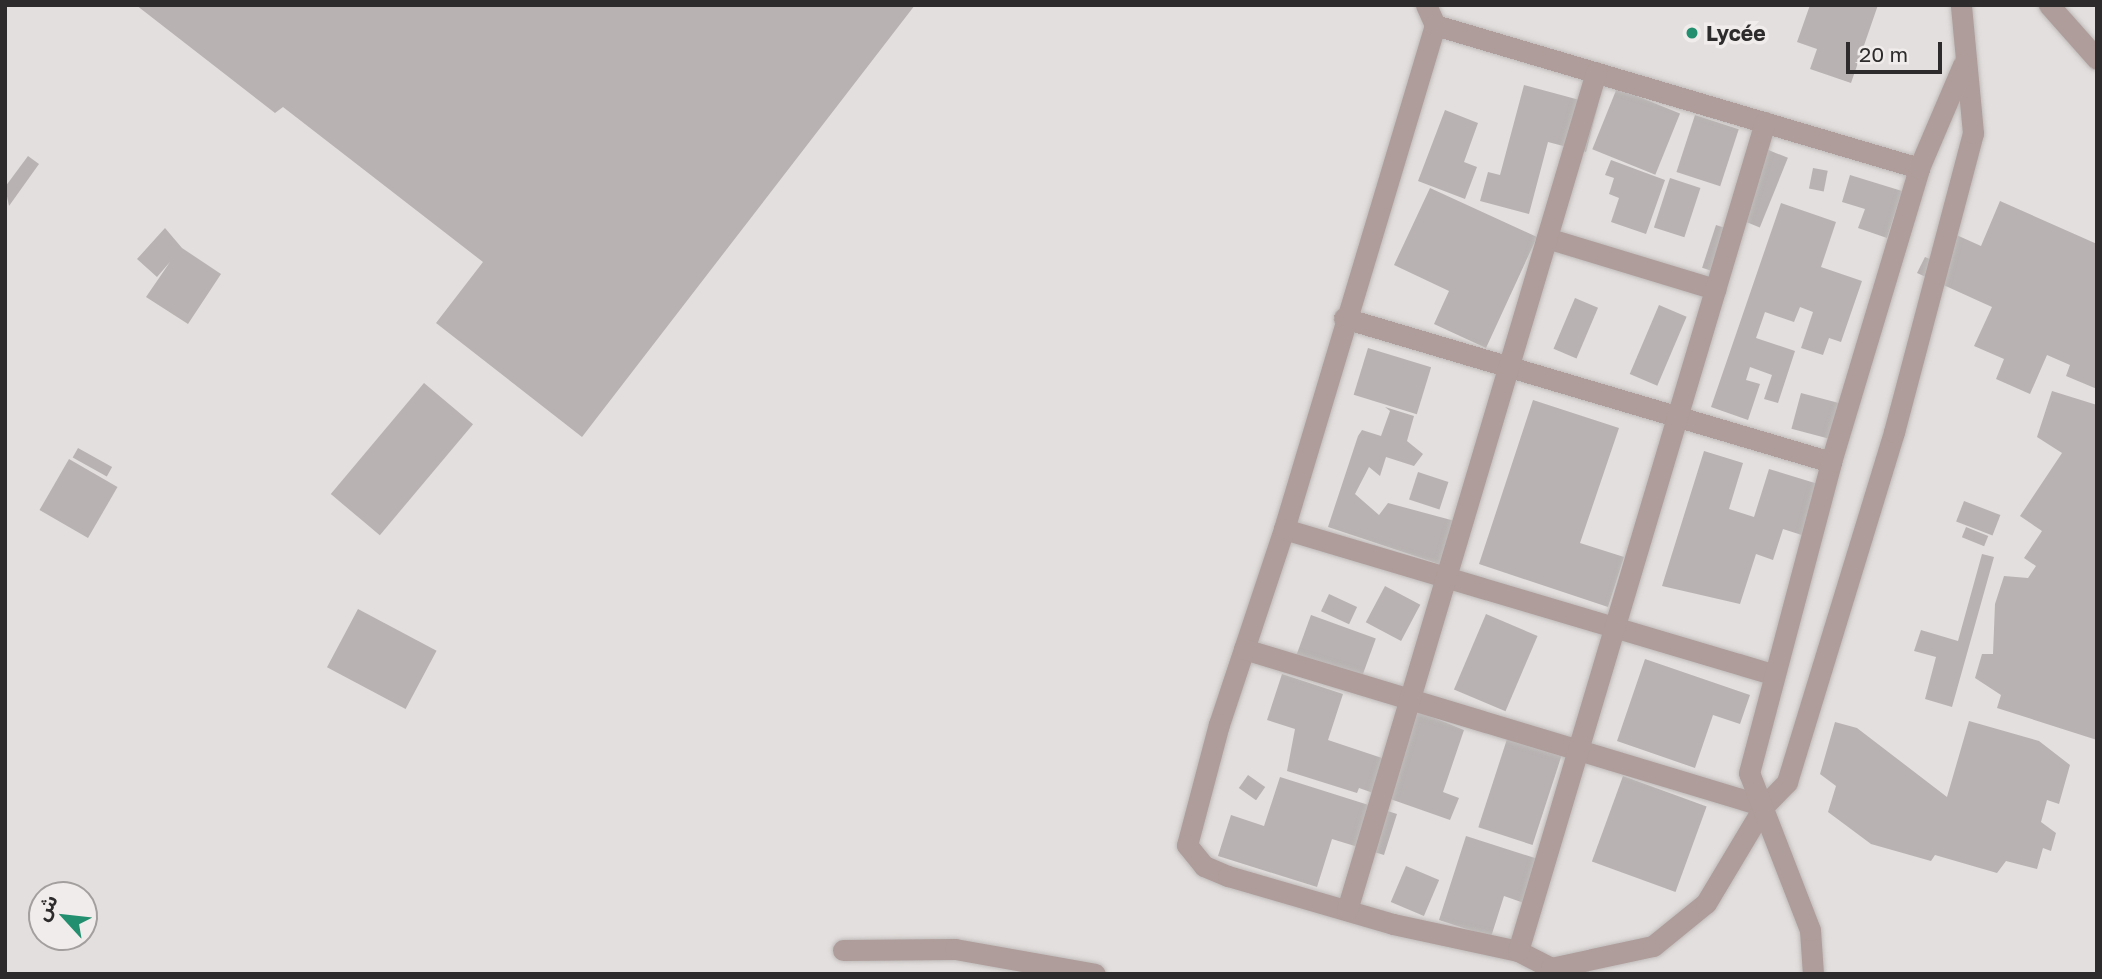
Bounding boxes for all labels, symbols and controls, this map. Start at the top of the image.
place label: Lycée [1706,20,1766,46]
marker: Lycée [1684,25,1700,41]
scale bar [1850,28,1946,72]
text: 20 m [1859,41,1908,67]
north arrow [28,881,98,951]
text: ش [29,890,62,924]

